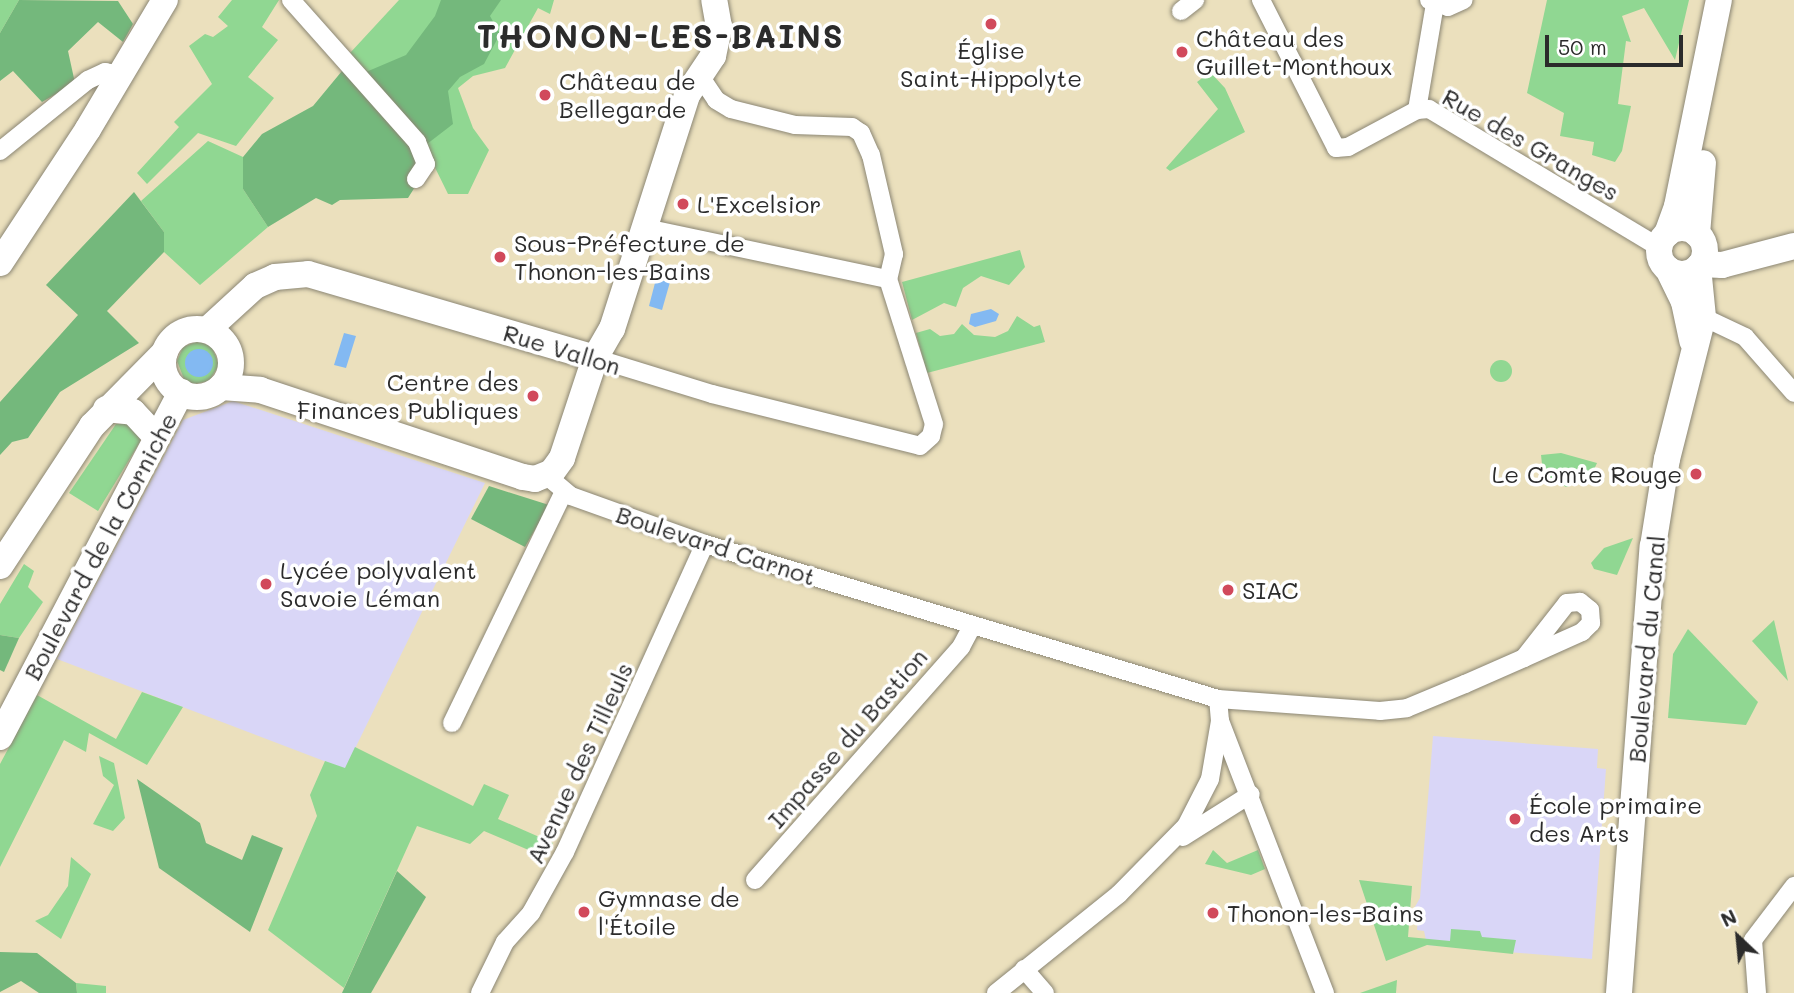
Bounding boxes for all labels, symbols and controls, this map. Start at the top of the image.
district label: THONON-LES-BAINS [479,16,843,54]
marker: Église Saint-Hippolyte [983,16,999,32]
scale bar [1549,21,1687,65]
place label: Château des Guillet-Monthoux [1196,24,1392,80]
text: 50 m [1558,33,1607,60]
place label: Église Saint-Hippolyte [900,36,1082,92]
marker: Château des Guillet-Monthoux [1174,44,1190,60]
place label: Château de Bellegarde [559,67,696,123]
street label: Rue des Granges [1438,82,1624,206]
marker: Château de Bellegarde [537,87,553,103]
place label: L'Excelsior [697,190,821,218]
marker: L'Excelsior [675,196,691,212]
place label: Sous-Préfecture de Thonon-les-Bains [514,229,745,285]
marker: Sous-Préfecture de Thonon-les-Bains [492,249,508,265]
street label: Rue Vallon [500,318,624,380]
place label: Centre des Finances Publiques [297,368,519,424]
marker: Centre des Finances Publiques [525,388,541,404]
street label: Boulevard de la Corniche [17,407,183,685]
place label: Le Comte Rouge [1492,460,1682,488]
marker: Le Comte Rouge [1688,466,1704,482]
street label: Boulevard Carnot [613,499,819,591]
street label: Boulevard du Canal [1622,534,1670,764]
place label: Lycée polyvalent Savoie Léman [280,556,477,612]
marker: Lycée polyvalent Savoie Léman [258,576,274,592]
place label: SIAC [1242,576,1298,604]
marker: SIAC [1220,582,1236,598]
street label: Impasse du Bastion [761,642,933,834]
street label: Avenue des Tilleuls [520,658,638,868]
place label: École primaire des Arts [1529,791,1702,847]
marker: École primaire des Arts [1507,811,1523,827]
place label: Gymnase de l'Étoile [598,884,740,940]
place label: Thonon-les-Bains [1227,899,1424,927]
north arrow [1703,902,1773,972]
text: N [1717,903,1741,932]
marker: Gymnase de l'Étoile [576,904,592,920]
marker: Thonon-les-Bains [1205,905,1221,921]

